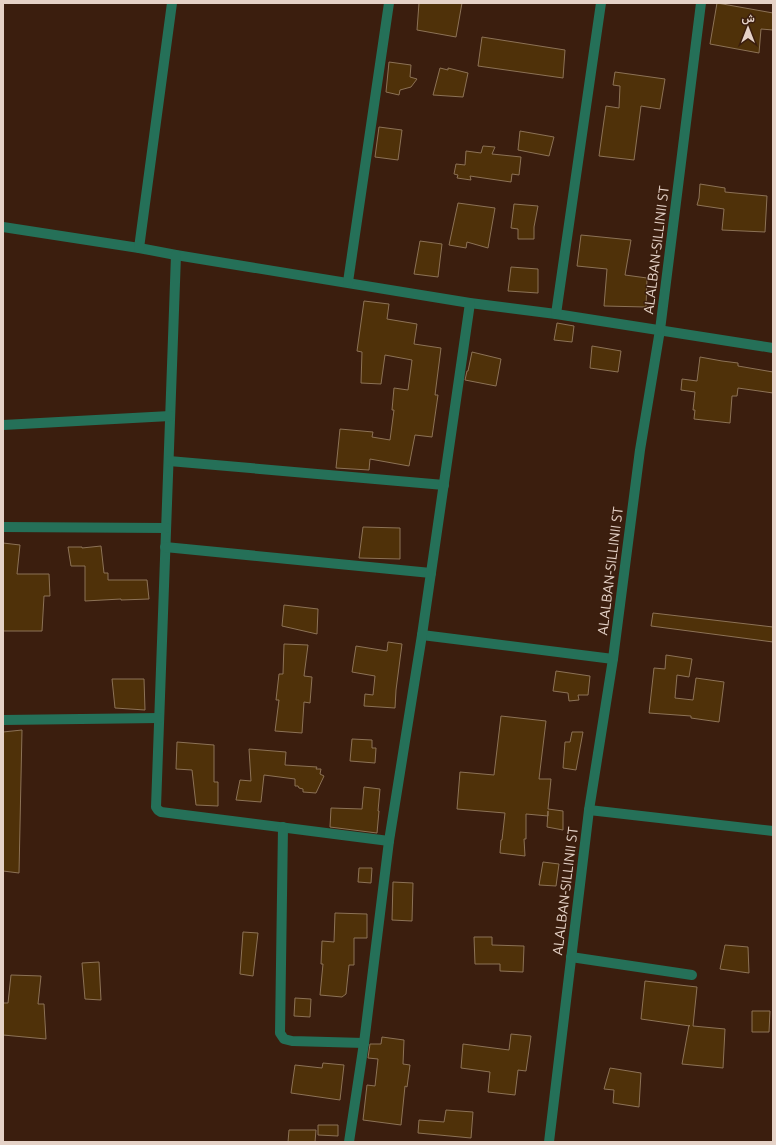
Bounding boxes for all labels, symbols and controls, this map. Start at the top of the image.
north arrow [728,8,768,48]
text: ش [741,12,755,25]
street label: ALALBAN-SILLINII ST [640,185,672,315]
street label: ALALBAN-SILLINII ST [594,506,626,636]
street label: ALALBAN-SILLINII ST [549,826,581,956]

